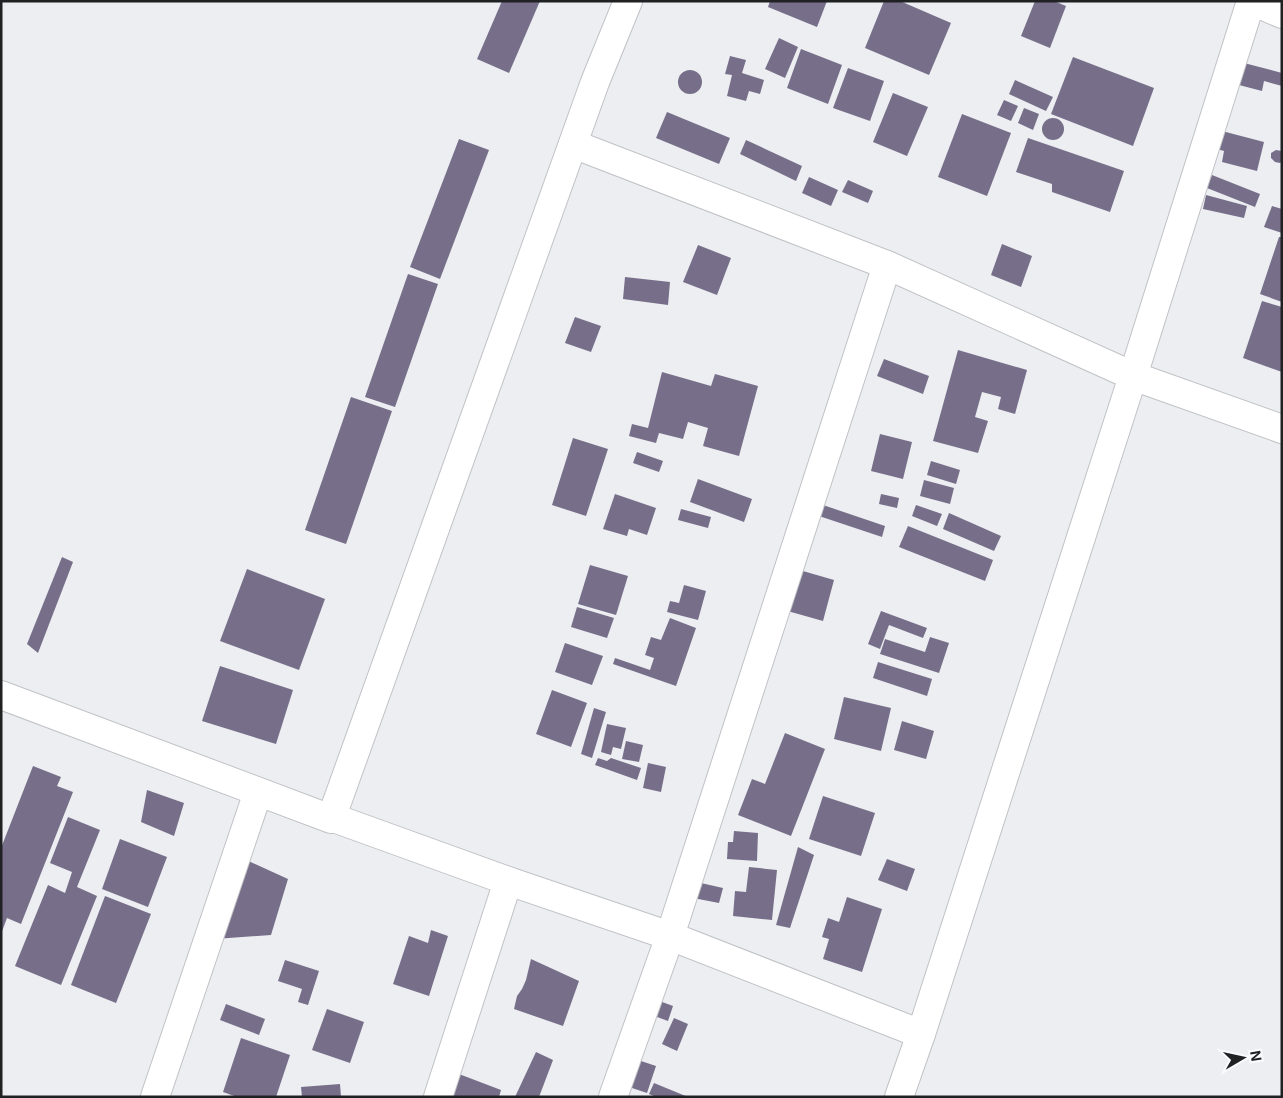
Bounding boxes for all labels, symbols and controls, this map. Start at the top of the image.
north arrow [1218,1033,1268,1083]
text: N [1247,1049,1266,1062]

